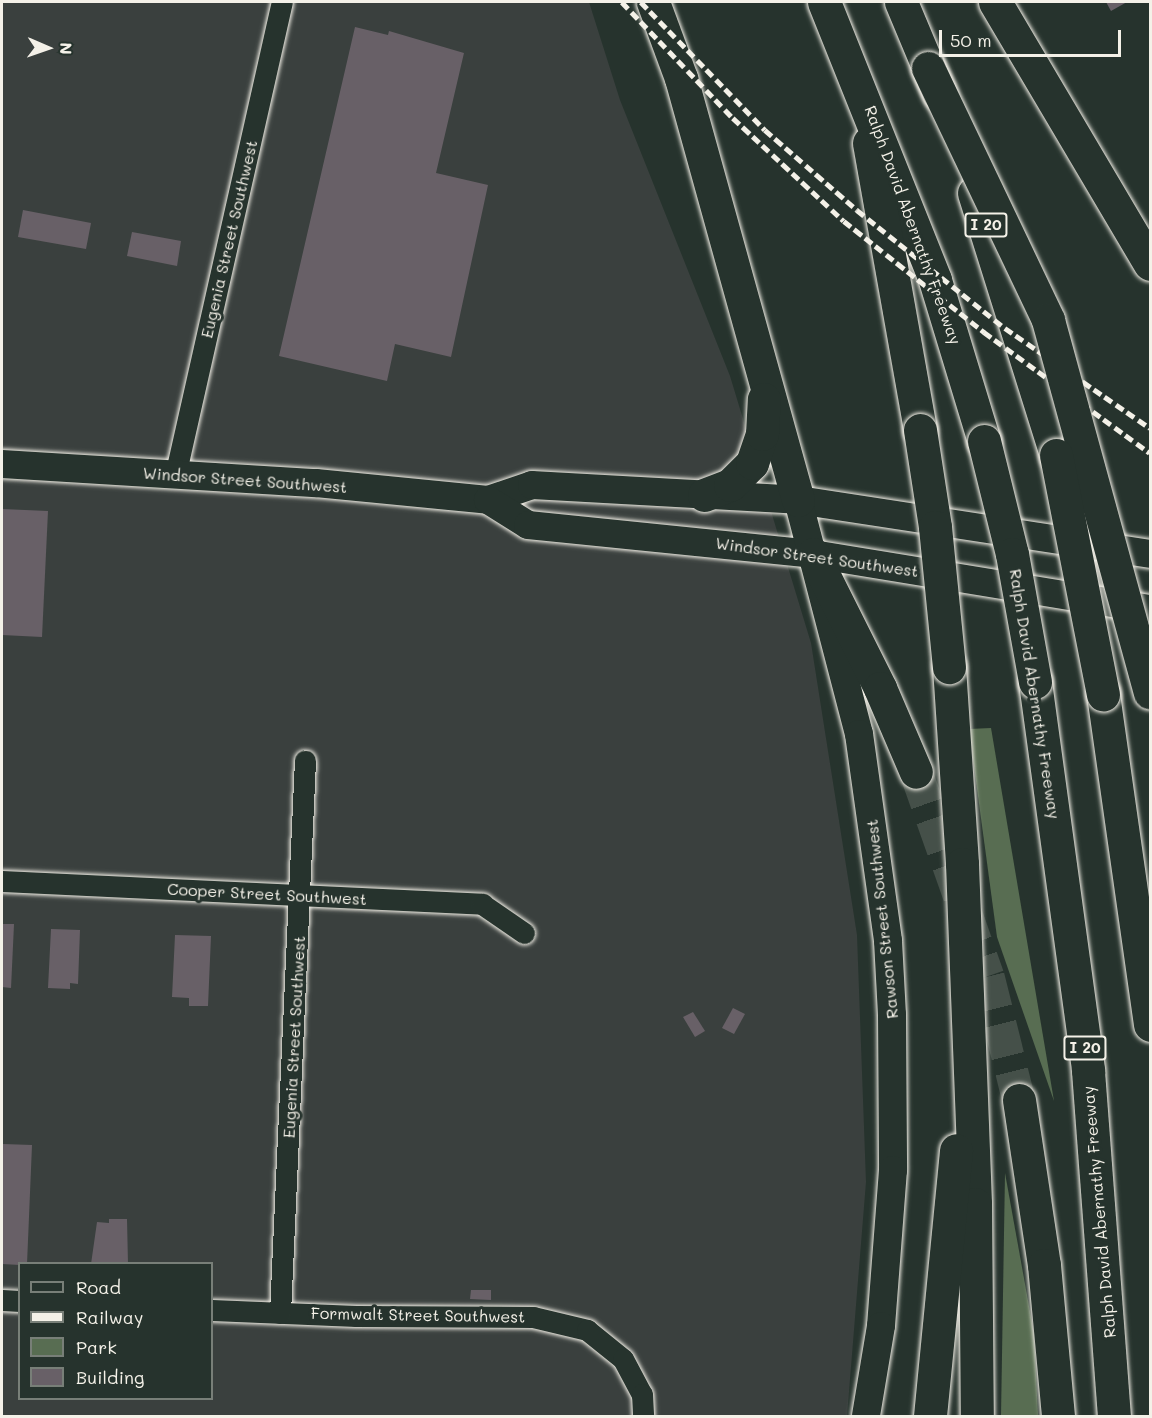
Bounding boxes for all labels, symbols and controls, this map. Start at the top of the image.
north arrow [18,18,78,78]
scale bar [942,18,1124,56]
text: 50 m [950,28,992,52]
text: N [56,42,77,55]
street label: Ralph David Abernathy Freeway [861,103,965,347]
street label: Eugenia Street Southwest [197,138,261,340]
road number: I 20 [964,213,1008,237]
street label: Windsor Street Southwest [142,463,348,497]
street label: Windsor Street Southwest [714,533,920,581]
street label: Ralph David Abernathy Freeway [1006,568,1064,820]
street label: Rawson Street Southwest [862,818,902,1020]
street label: Cooper Street Southwest [167,879,367,909]
street label: Eugenia Street Southwest [279,935,309,1139]
road number: I 20 [1062,1036,1108,1060]
street label: Ralph David Abernathy Freeway [1078,1085,1120,1339]
legend [18,1262,213,1400]
text: Road [76,1275,121,1299]
street label: Formwalt Street Southwest [311,1304,525,1326]
text: Railway [76,1305,143,1329]
text: Park [76,1335,117,1359]
text: Building [76,1365,144,1389]

